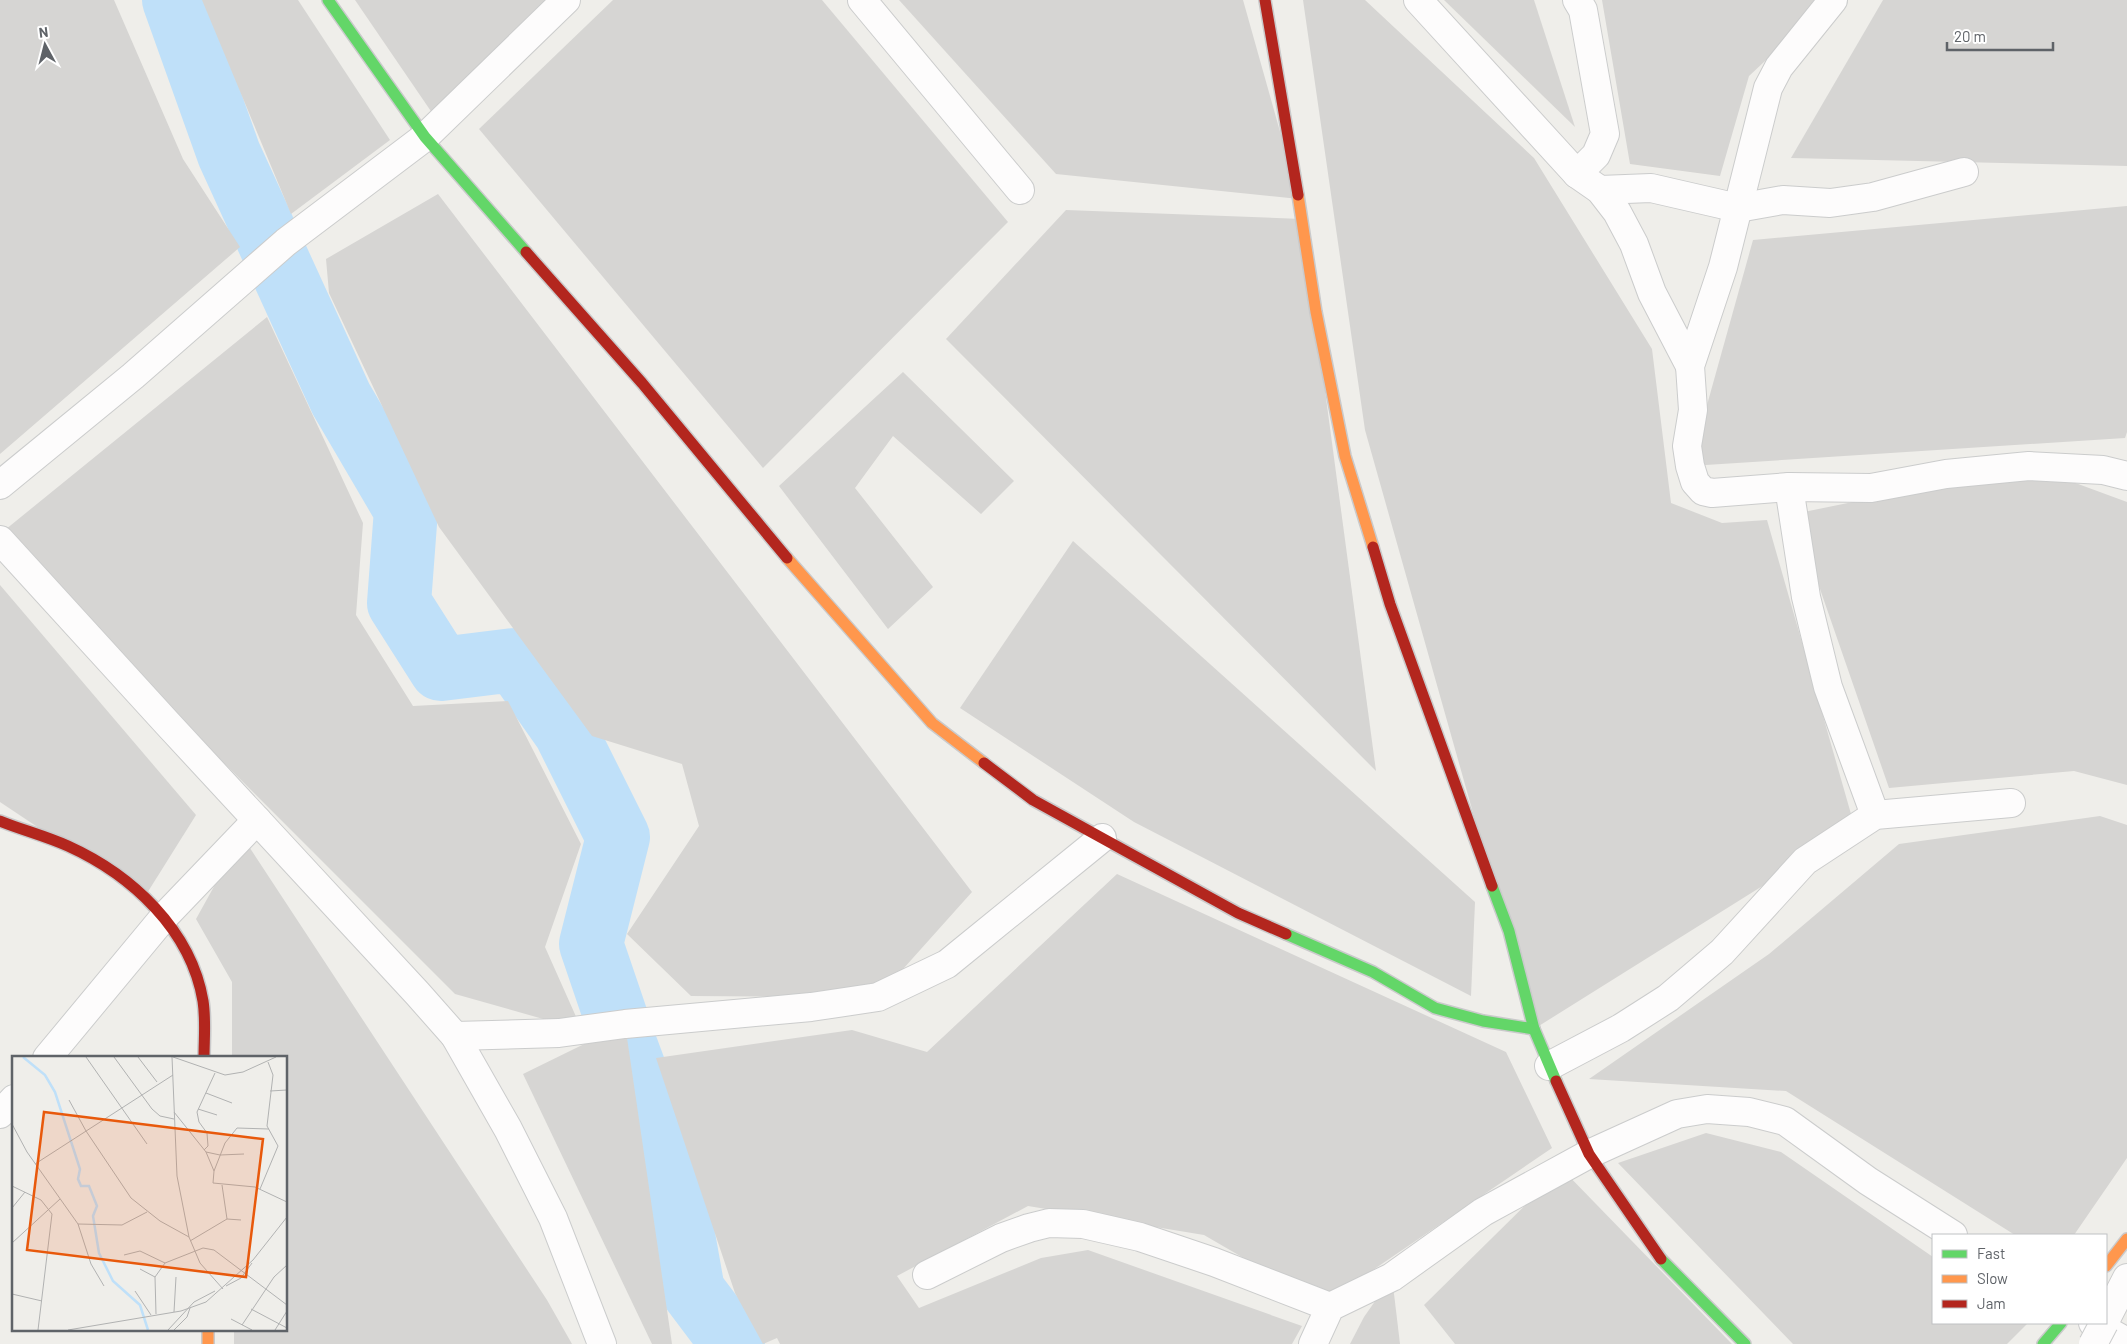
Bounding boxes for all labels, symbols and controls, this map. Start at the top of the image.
north arrow [20,20,70,70]
scale bar [1947,20,2053,52]
text: N [38,23,49,41]
text: 20 m [1954,27,1986,45]
inset map [12,1056,288,1332]
legend [1932,1234,2107,1324]
text: Fast [1977,1244,2005,1262]
text: Slow [1977,1269,2008,1287]
text: Jam [1977,1294,2006,1312]

